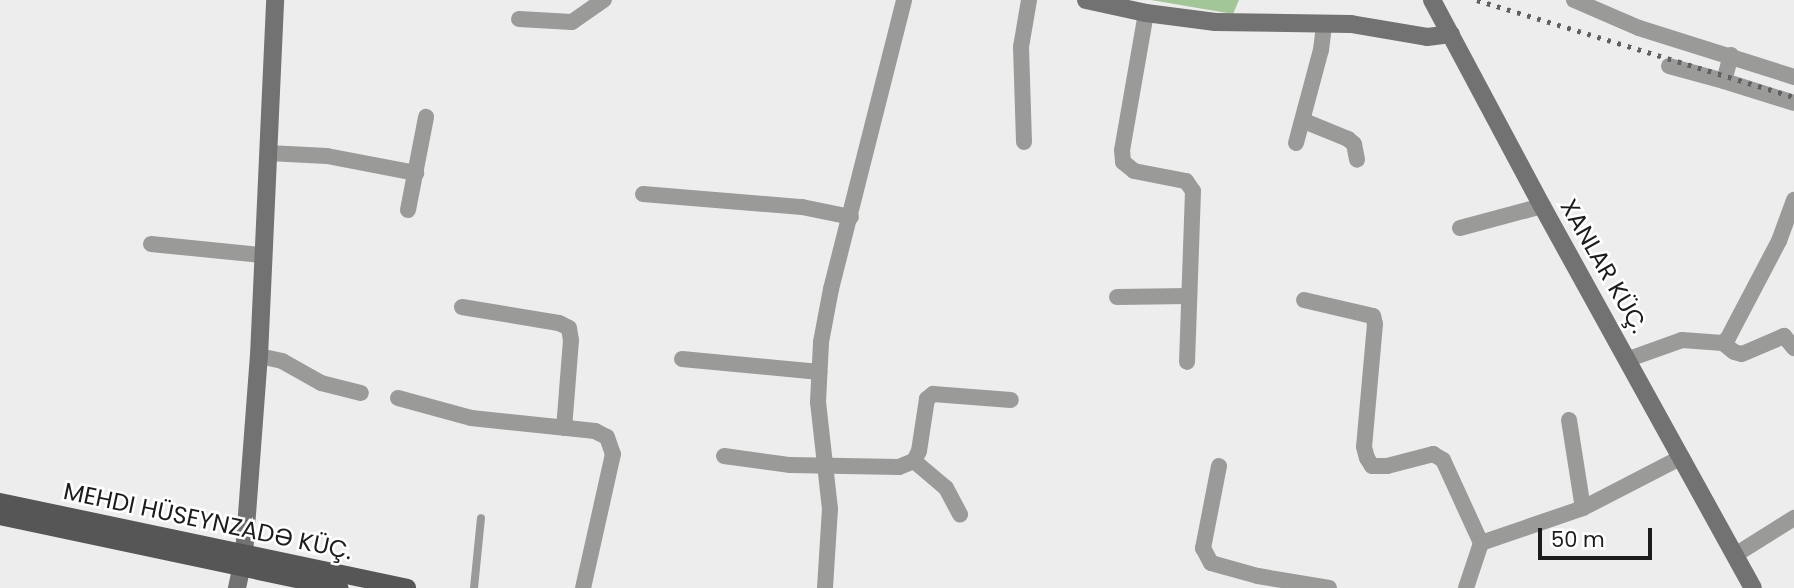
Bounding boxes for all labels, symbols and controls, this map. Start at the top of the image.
street label: XANLAR KÜÇ. [1554,194,1654,338]
street label: MEHDI HÜSEYNZADƏ KÜÇ. [61,476,355,566]
scale bar [1542,514,1656,558]
text: 50 m [1551,525,1605,554]

